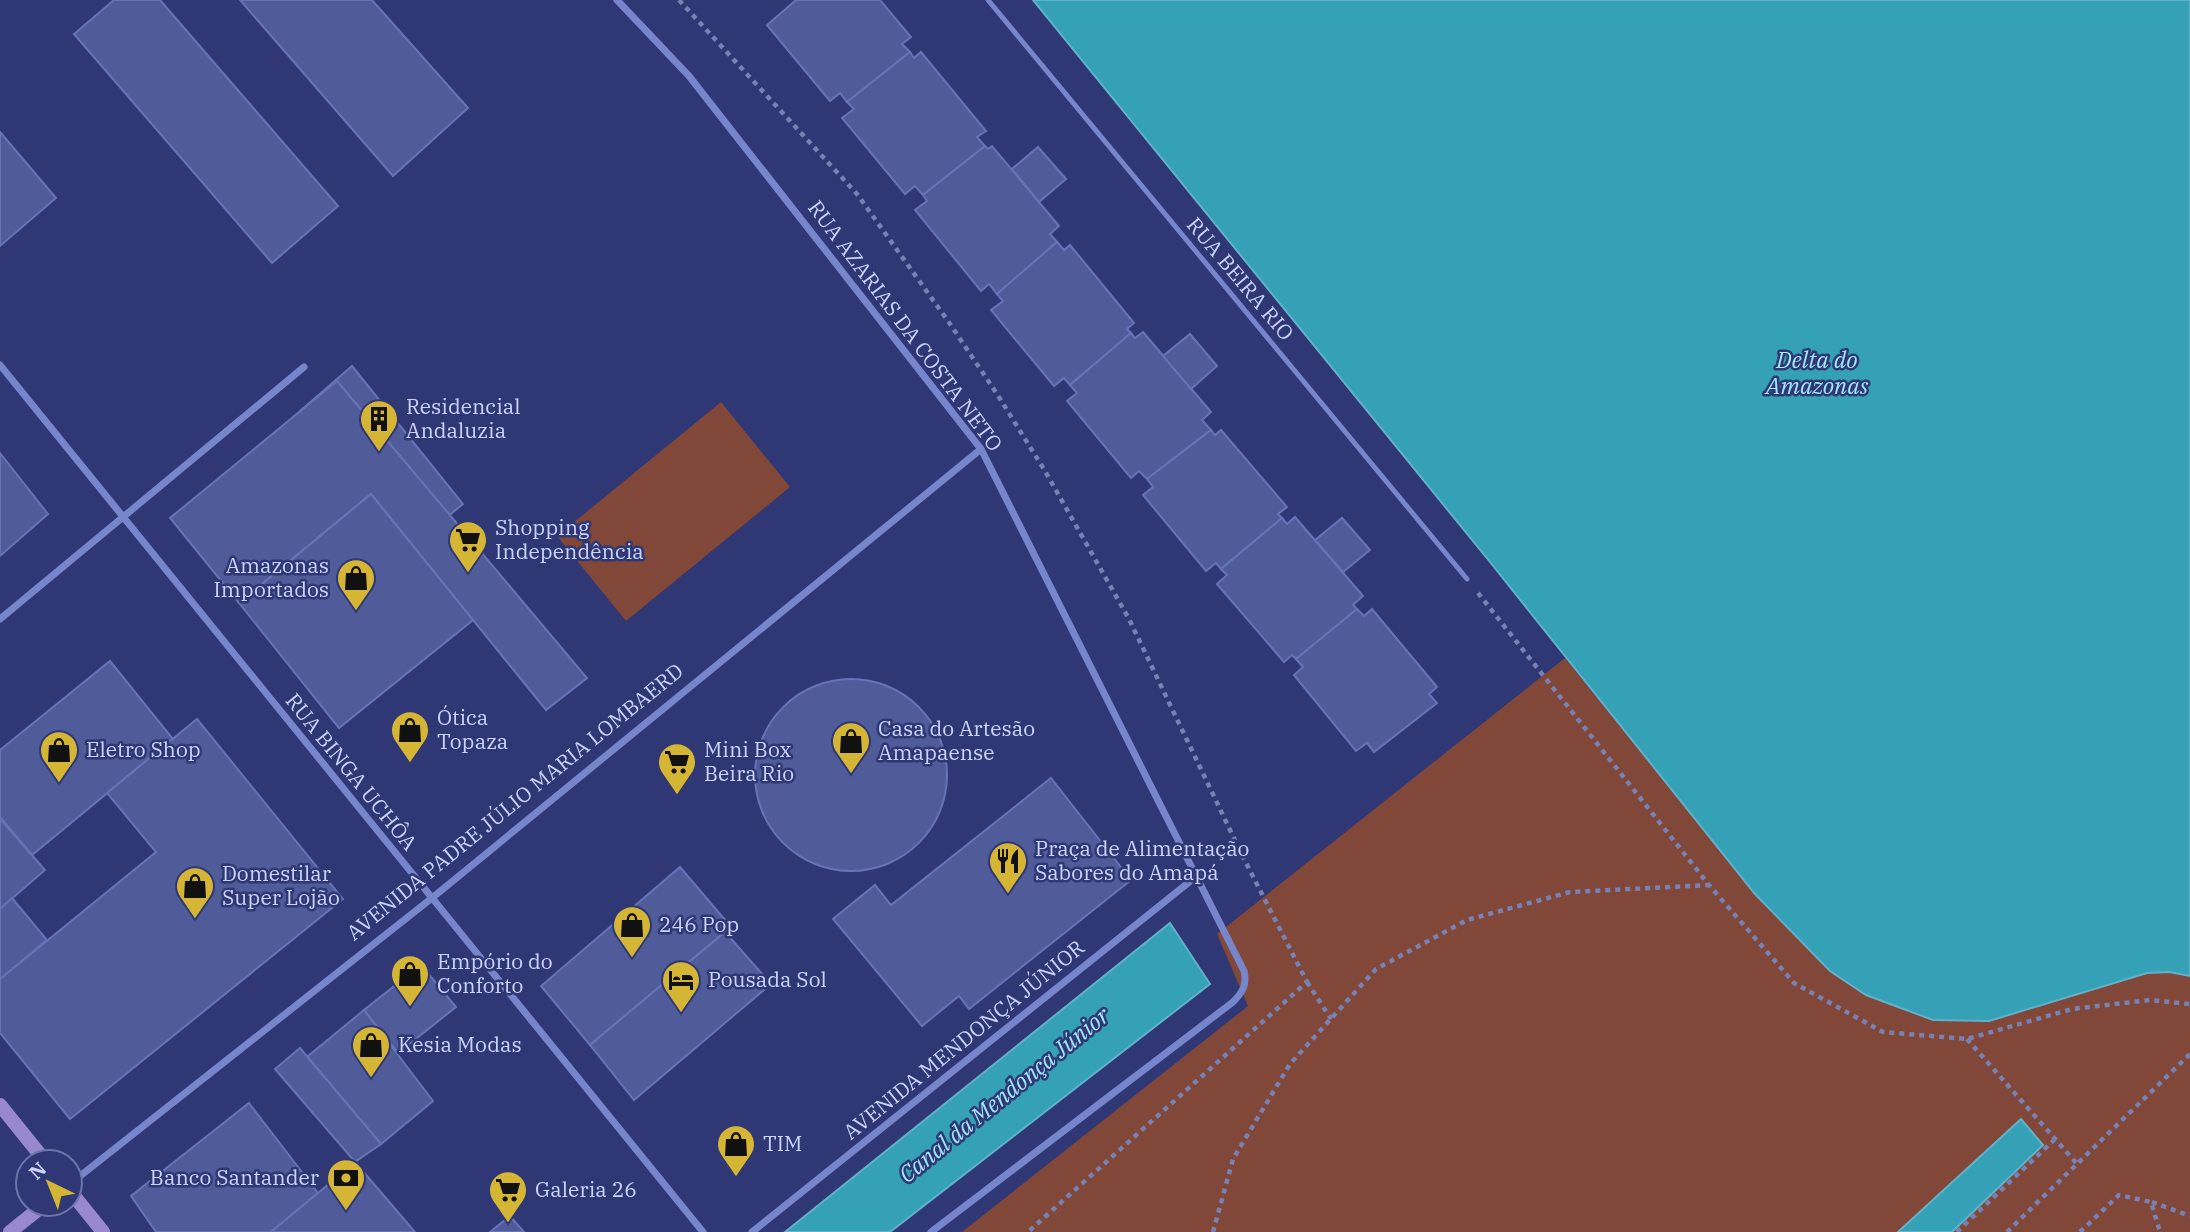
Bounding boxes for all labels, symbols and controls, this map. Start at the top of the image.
street label: RUA AZARIAS DA COSTA NETO [802,194,1009,457]
street label: RUA BEIRA RIO [1181,211,1301,346]
water label: Delta do Amazonas [1764,344,1869,400]
place label: Residencial Andaluzia [406,392,521,444]
building icon: Residencial Andaluzia [358,398,400,453]
place label: Shopping Independência [495,513,644,565]
supermarket icon: Shopping Independência [447,519,489,574]
place label: Amazonas Importados [214,551,329,603]
shop icon: Amazonas Importados [335,557,377,612]
street label: AVENIDA PADRE JÚLIO MARIA LOMBAERD [340,656,689,946]
street label: RUA BINGA UCHÔA [280,687,424,856]
place label: Ótica Topaza [437,703,508,755]
shop icon: Ótica Topaza [389,709,431,764]
place label: Casa do Artesão Amapaense [878,714,1035,766]
shop icon: Casa do Artesão Amapaense [830,720,872,775]
shop icon: Eletro Shop [38,729,80,784]
place label: Eletro Shop [86,735,201,763]
place label: Mini Box Beira Rio [704,735,794,787]
supermarket icon: Mini Box Beira Rio [656,741,698,796]
place label: Praça de Alimentação Sabores do Amapá [1035,834,1249,886]
restaurant icon: Praça de Alimentação Sabores do Amapá [987,840,1029,895]
place label: Domestilar Super Lojão [222,859,340,911]
shop icon: Domestilar Super Lojão [174,865,216,920]
shop icon: 246 Pop [611,904,653,959]
place label: 246 Pop [659,910,739,938]
street label: AVENIDA MENDONÇA JÚNIOR [837,933,1090,1145]
place label: Empório do Conforto [437,947,553,999]
shop icon: Empório do Conforto [389,953,431,1008]
hotel icon: Pousada Sol [660,959,702,1014]
place label: Pousada Sol [708,965,827,993]
water label: Canal da Mendonça Júnior [892,999,1116,1189]
shop icon: Kesia Modas [350,1024,392,1079]
place label: Kesia Modas [398,1030,522,1058]
shop icon: TIM [715,1123,757,1178]
place label: TIM [763,1129,802,1157]
north arrow [14,1148,84,1218]
text: N [24,1157,51,1184]
bank icon: Banco Santander [325,1157,367,1212]
place label: Banco Santander [150,1163,320,1191]
supermarket icon: Galeria 26 [487,1169,529,1224]
place label: Galeria 26 [535,1175,637,1203]

